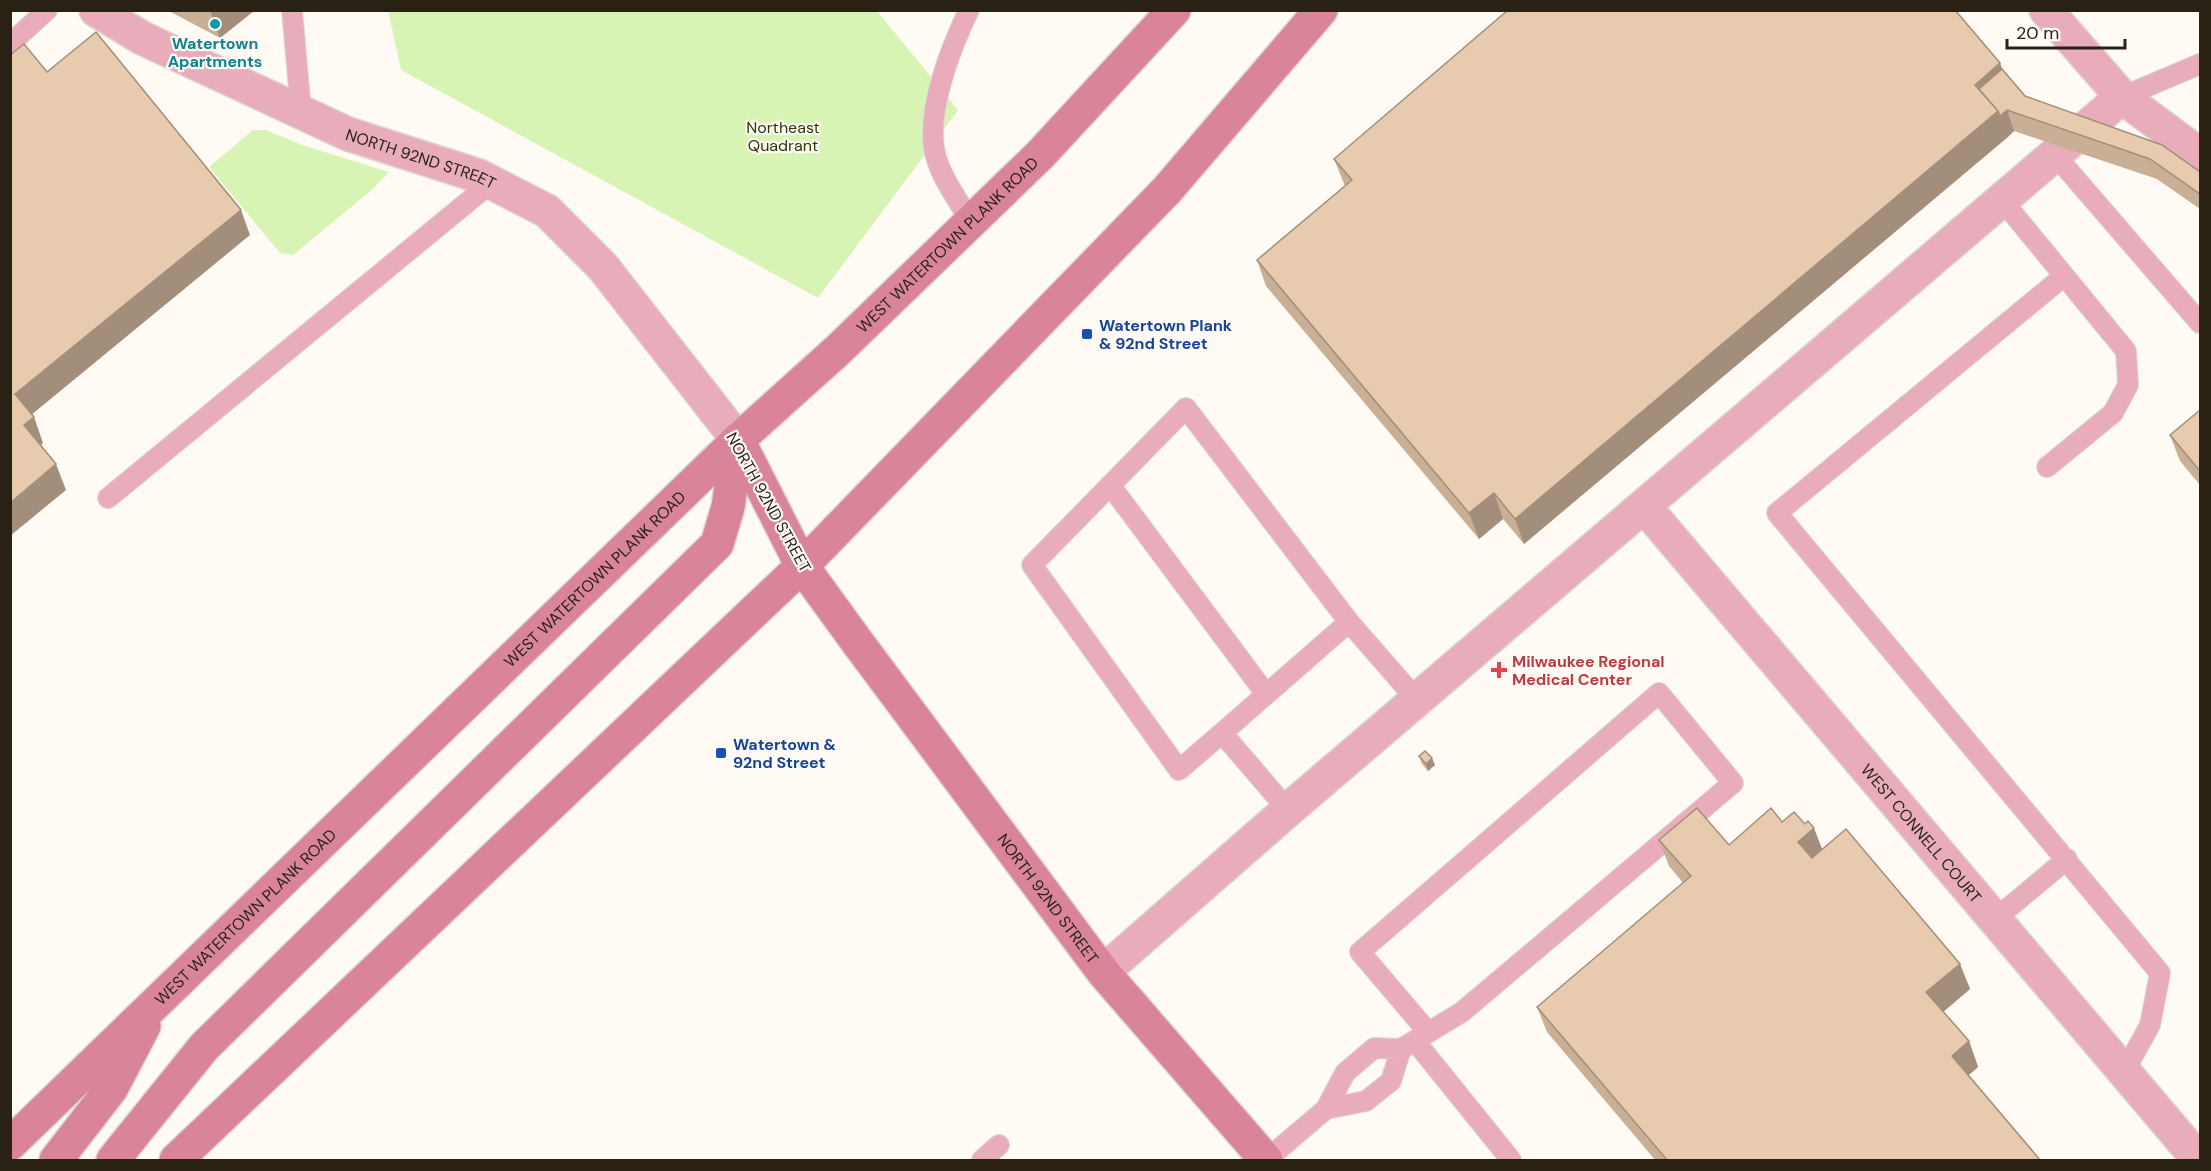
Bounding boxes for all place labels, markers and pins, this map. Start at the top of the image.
marker: Watertown Apartments [208,17,222,31]
place label: Watertown Apartments [168,33,262,72]
place label: Watertown Plank & 92nd Street [1099,315,1233,354]
marker: Watertown Plank & 92nd Street [1080,327,1094,341]
place label: Milwaukee Regional Medical Center [1512,651,1665,690]
marker: Milwaukee Regional Medical Center [1490,661,1508,679]
place label: Watertown & 92nd Street [733,734,836,773]
marker: Watertown & 92nd Street [714,746,728,760]

